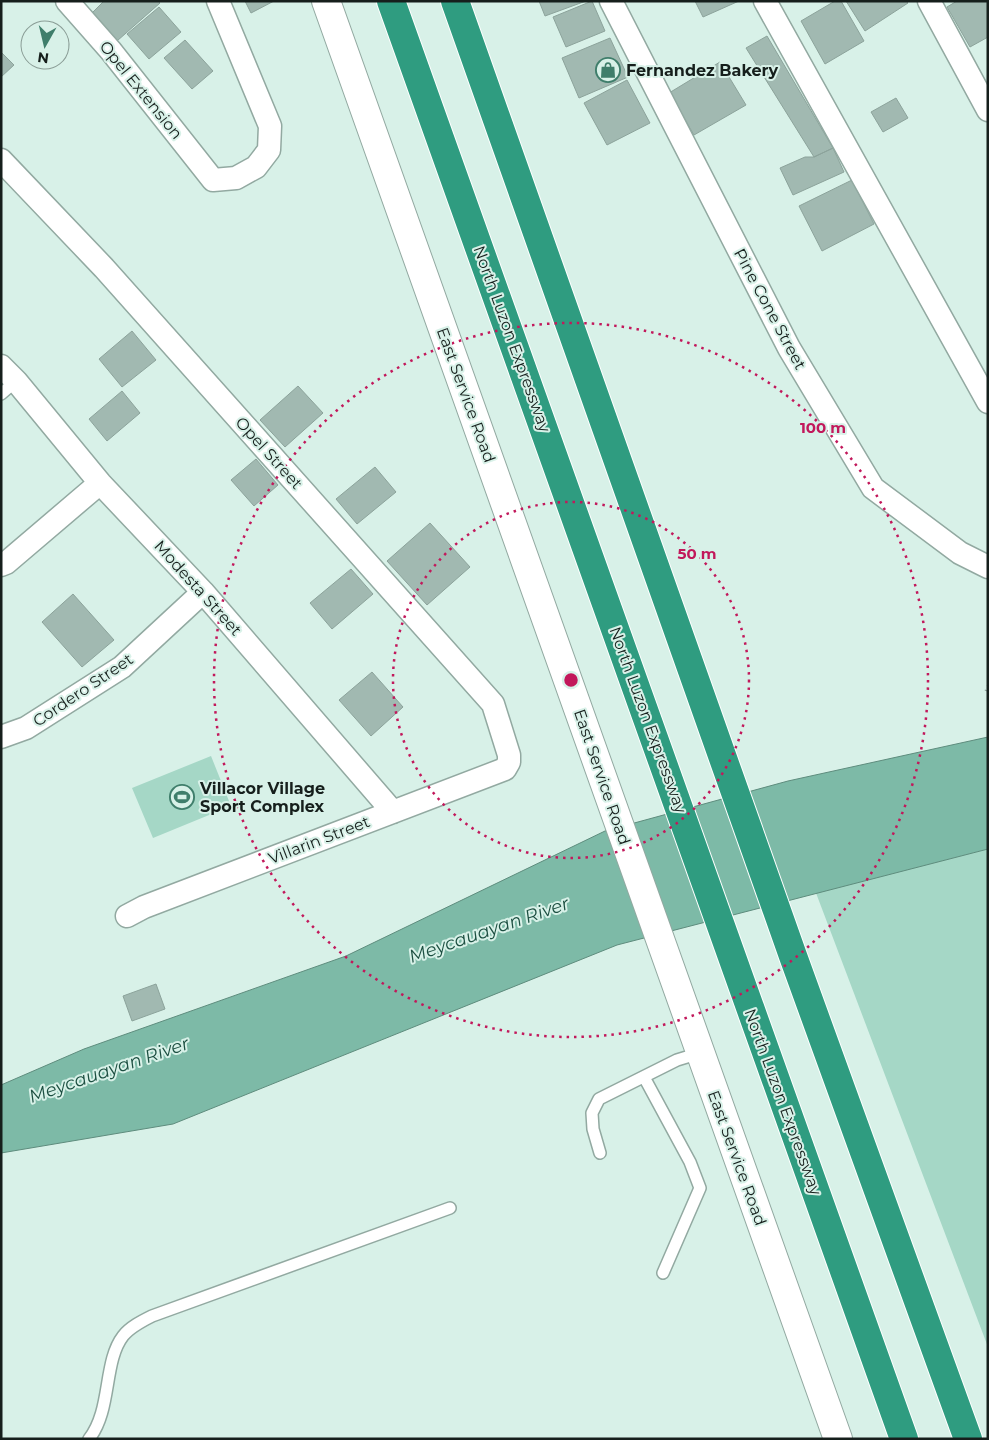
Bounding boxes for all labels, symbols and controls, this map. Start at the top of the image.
north arrow [20,20,70,70]
street label: Opel Extension [96,37,186,143]
text: N [36,48,50,68]
shop icon: Fernandez Bakery [595,57,621,83]
place label: Fernandez Bakery [626,61,779,80]
street label: North Luzon Expressway [469,243,555,435]
street label: Pine Cone Street [730,245,810,373]
street label: East Service Road [433,325,499,465]
street label: Opel Street [232,413,307,493]
text: 100 m [800,418,846,437]
street label: Modesta Street [150,536,246,640]
text: 50 m [677,544,717,563]
street label: North Luzon Expressway [605,624,691,816]
street label: Cordero Street [29,649,137,730]
centre of rings [562,671,580,689]
street label: East Service Road [570,707,634,847]
place label: Villacor Village Sport Complex [199,779,325,816]
sports icon: Villacor Village Sport Complex [169,784,195,810]
street label: Villarin Street [266,812,373,868]
water label: Meycauayan River [406,892,573,968]
street label: North Luzon Expressway [740,1006,826,1198]
water label: Meycauayan River [26,1032,193,1108]
street label: East Service Road [704,1088,770,1228]

